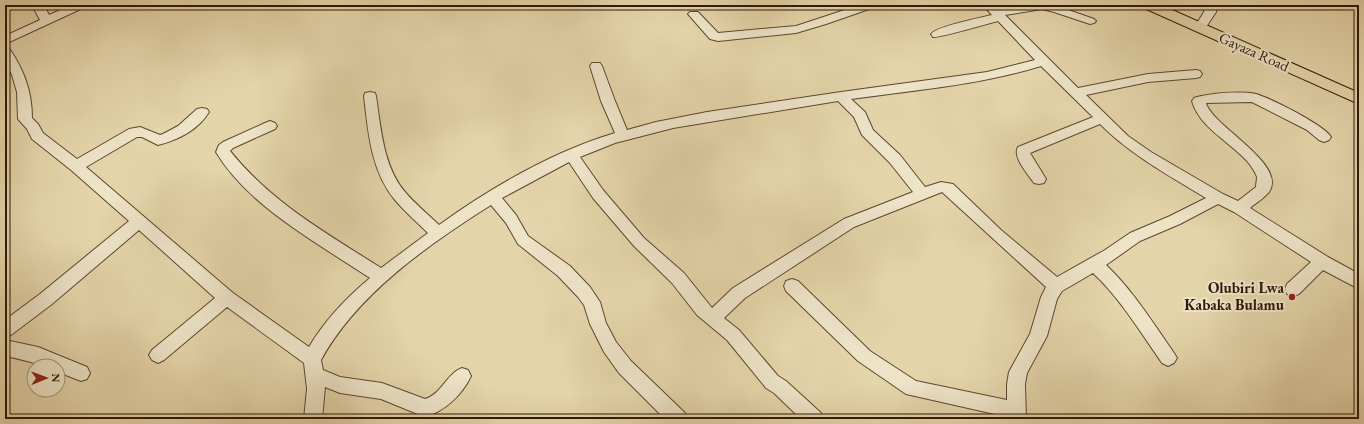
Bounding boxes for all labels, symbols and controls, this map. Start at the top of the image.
street label: Gayaza Road [1216,28,1293,76]
place label: Olubiri Lwa Kabaka Bulamu [1184,278,1285,314]
marker: Olubiri Lwa Kabaka Bulamu [1287,292,1297,302]
north arrow [26,358,66,398]
text: N [49,373,63,382]

